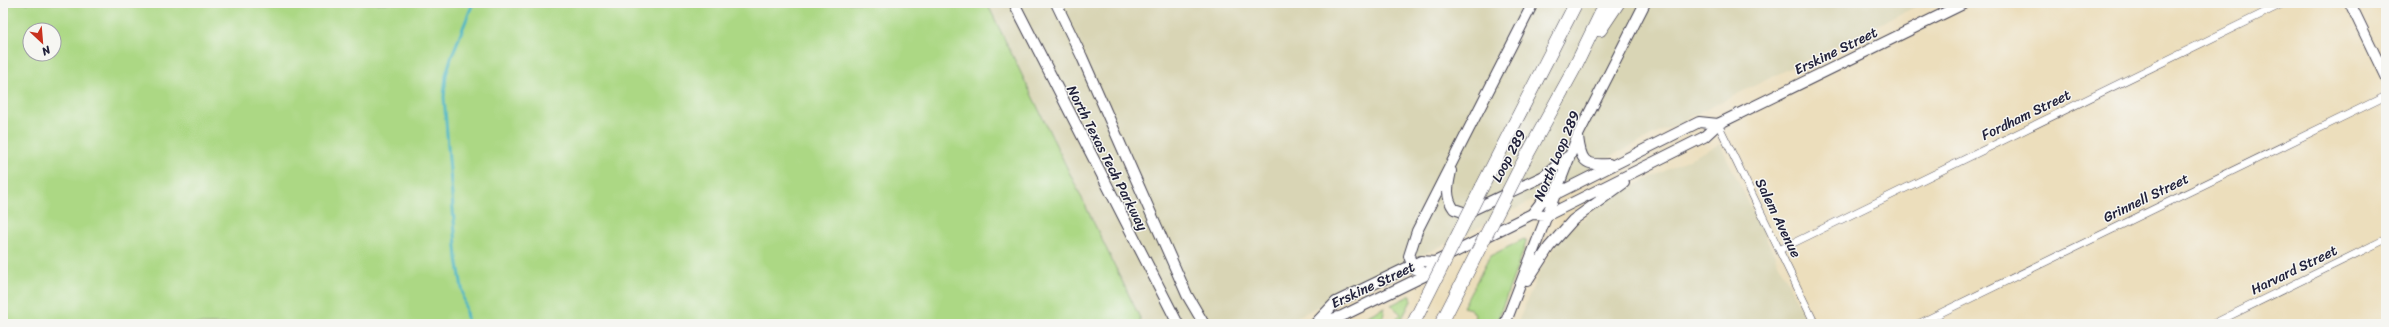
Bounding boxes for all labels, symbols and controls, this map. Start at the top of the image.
street label: Erskine Street [1790,20,1882,82]
north arrow [22,22,62,62]
text: N [38,40,55,61]
street label: North Texas Tech Parkway [1059,81,1155,236]
street label: Fordham Street [1977,82,2075,148]
street label: North Loop 289 [1527,106,1587,205]
street label: Loop 289 [1485,125,1534,187]
street label: Grinnell Street [2099,166,2193,230]
street label: Salem Avenue [1748,174,1808,262]
street label: Harvard Street [2246,238,2342,302]
street label: Erskine Street [1327,255,1419,315]

